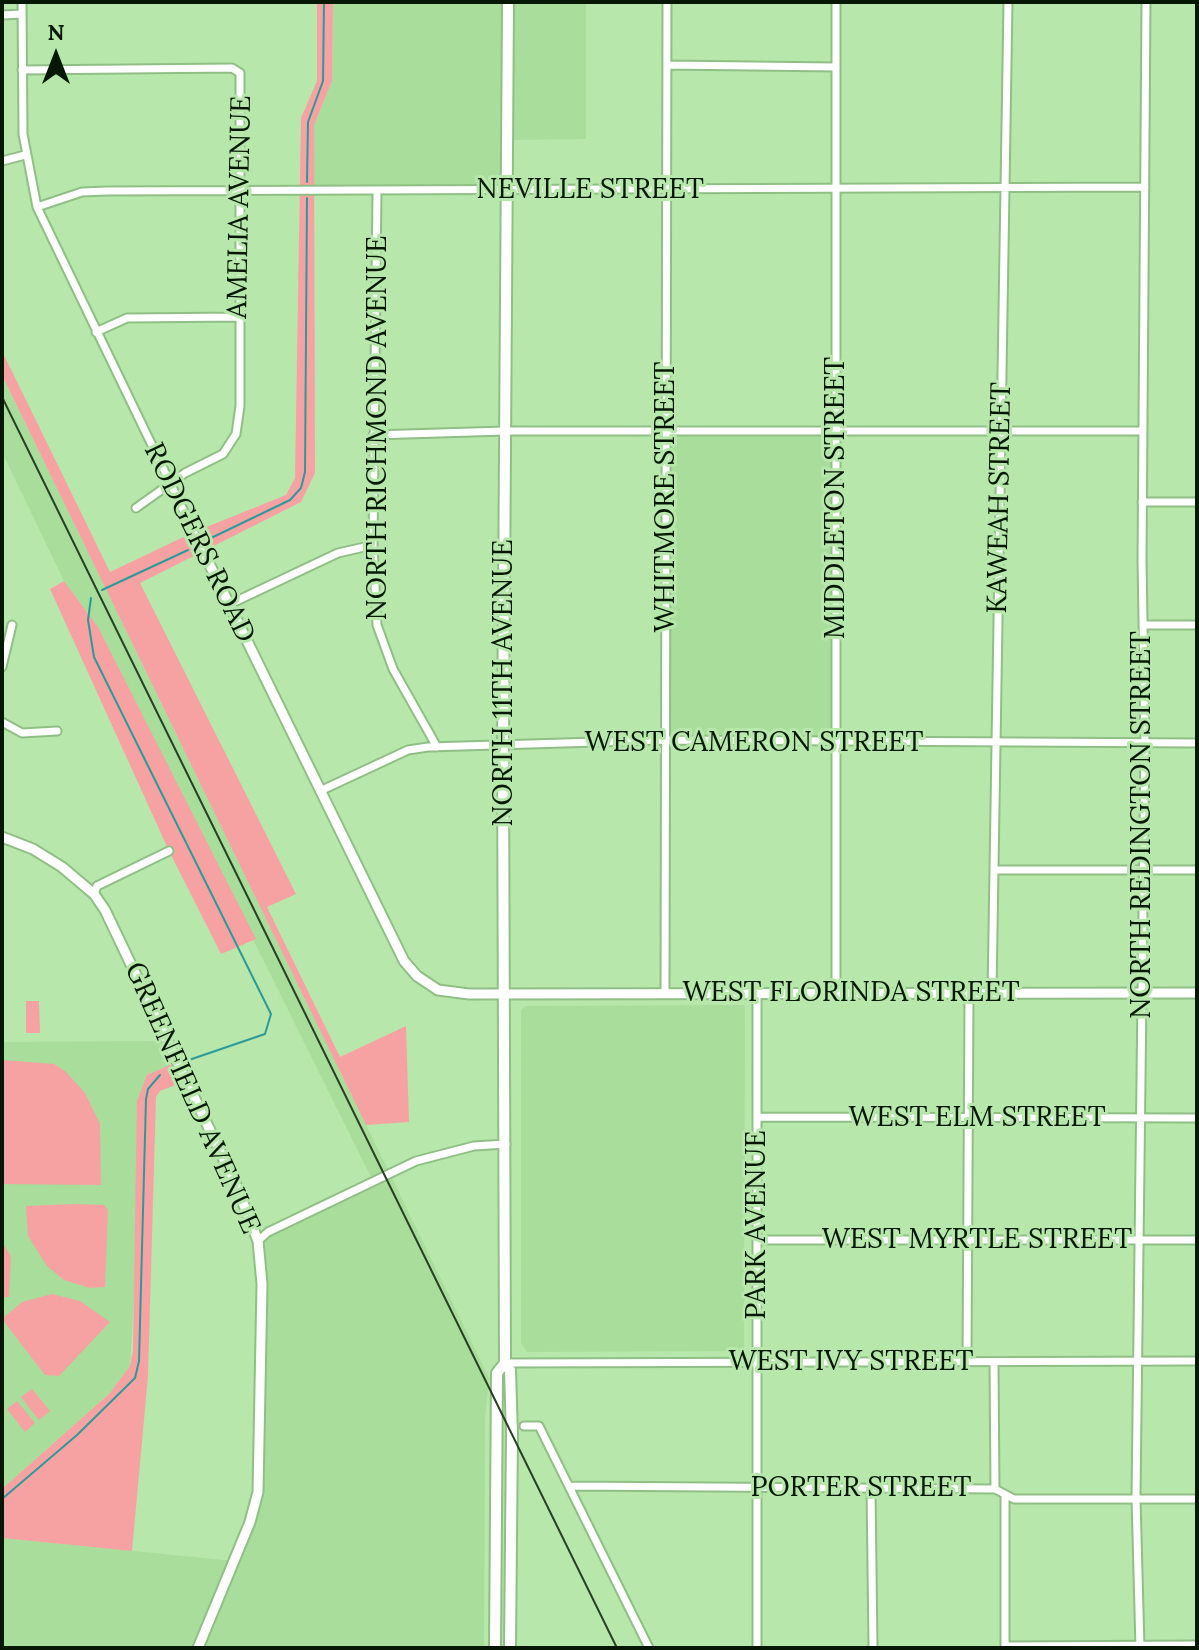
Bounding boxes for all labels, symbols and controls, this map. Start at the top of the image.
north arrow [16,16,96,96]
text: N [47,18,65,46]
street label: AMELIA AVENUE [221,95,259,319]
street label: NEVILLE STREET [476,173,704,207]
street label: NORTH RICHMOND AVENUE [361,235,395,621]
street label: MIDDLETON STREET [819,357,853,639]
street label: WHITMORE STREET [649,361,683,633]
street label: KAWEAH STREET [981,382,1019,614]
street label: RODGERS ROAD [136,438,262,648]
street label: NORTH 11TH AVENUE [487,539,521,827]
street label: NORTH REDINGTON STREET [1125,631,1159,1019]
street label: WEST CAMERON STREET [585,726,923,760]
street label: GREENFIELD AVENUE [117,957,267,1239]
street label: WEST FLORINDA STREET [682,976,1020,1010]
street label: WEST ELM STREET [848,1101,1106,1135]
street label: PARK AVENUE [740,1130,774,1320]
street label: WEST MYRTLE STREET [822,1223,1132,1257]
street label: WEST IVY STREET [729,1345,973,1379]
street label: PORTER STREET [751,1471,971,1505]

